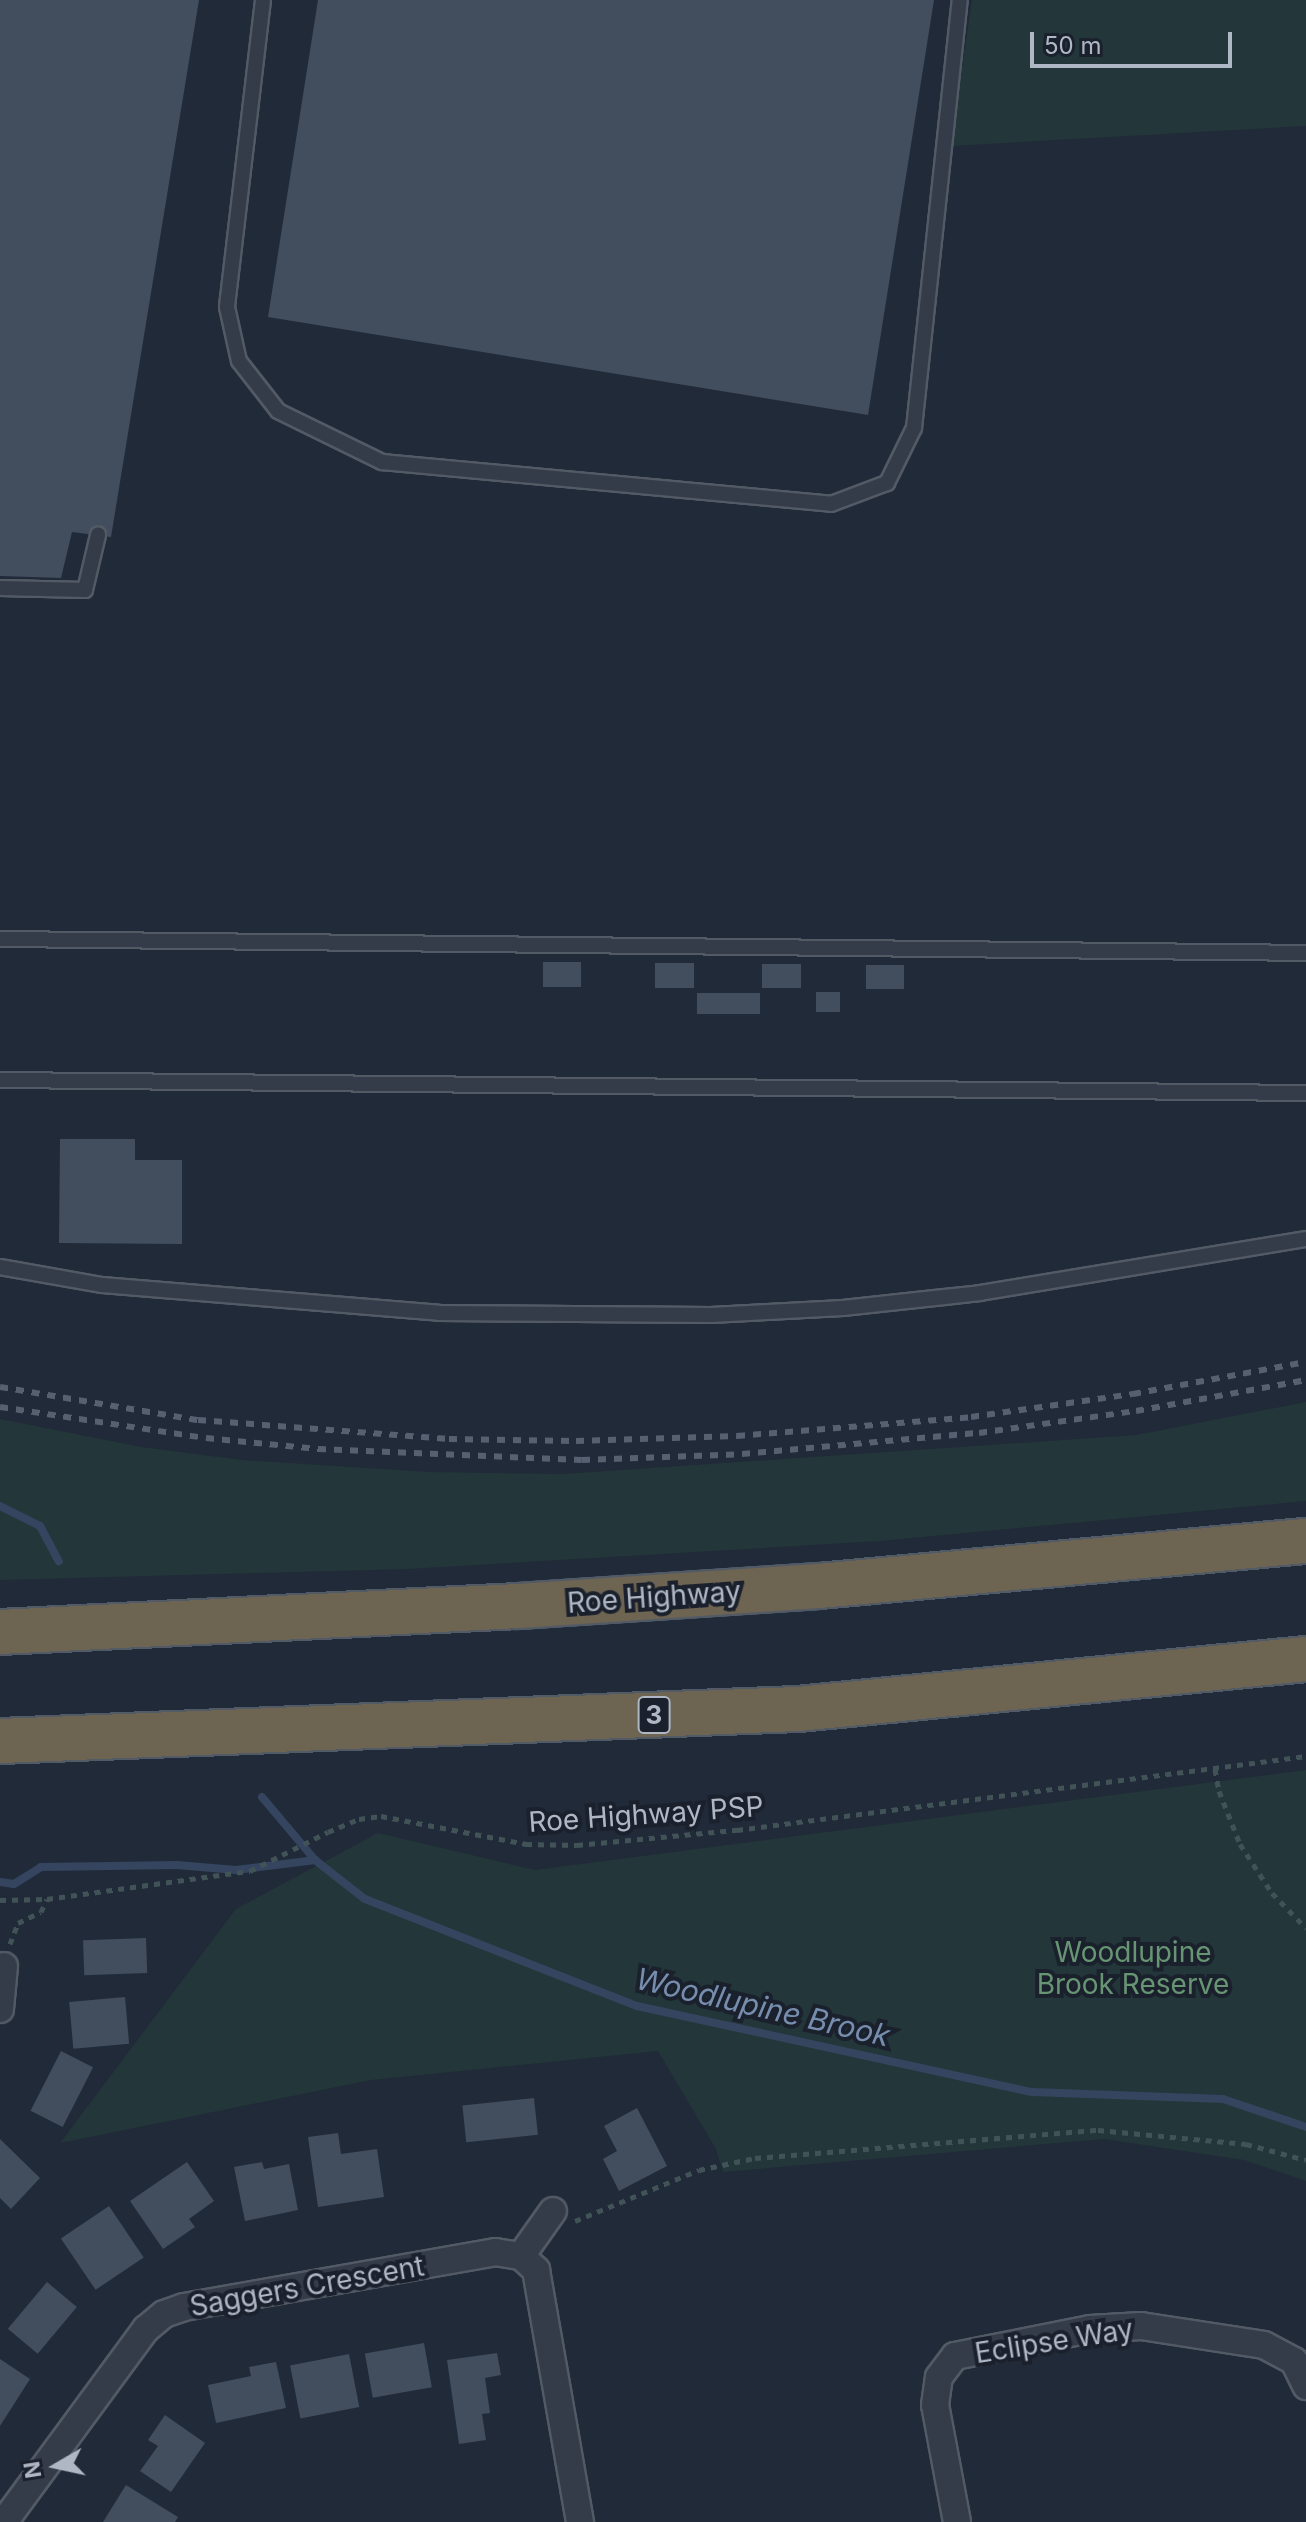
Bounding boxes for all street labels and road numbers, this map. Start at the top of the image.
street label: Roe Highway [566,1574,742,1620]
road number: 3 [636,1693,672,1737]
street label: Roe Highway PSP [527,1789,765,1839]
street label: Saggers Crescent [187,2249,427,2323]
street label: Eclipse Way [972,2312,1136,2370]

